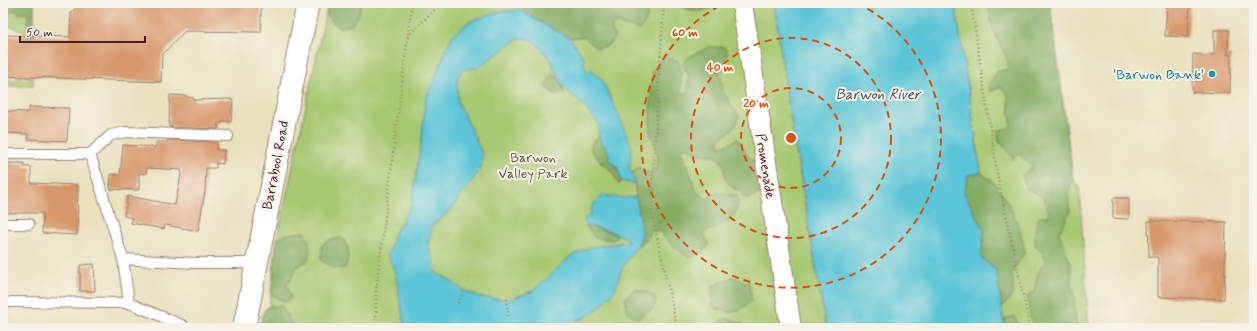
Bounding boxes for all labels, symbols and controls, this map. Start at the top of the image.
scale bar [20,18,145,44]
text: 50 m [26,25,53,41]
text: 60 m [672,25,698,41]
text: 40 m [707,60,734,76]
place label: 'Barwon Bank' [1113,66,1204,84]
marker: 'Barwon Bank' [1207,69,1217,79]
water label: Barwon River [835,85,922,105]
text: 20 m [743,96,769,112]
street label: Barrabool Road [259,119,293,211]
centre of rings [784,131,798,145]
street label: Promenade [751,132,779,200]
park label: Barwon Valley Park [499,149,567,183]

